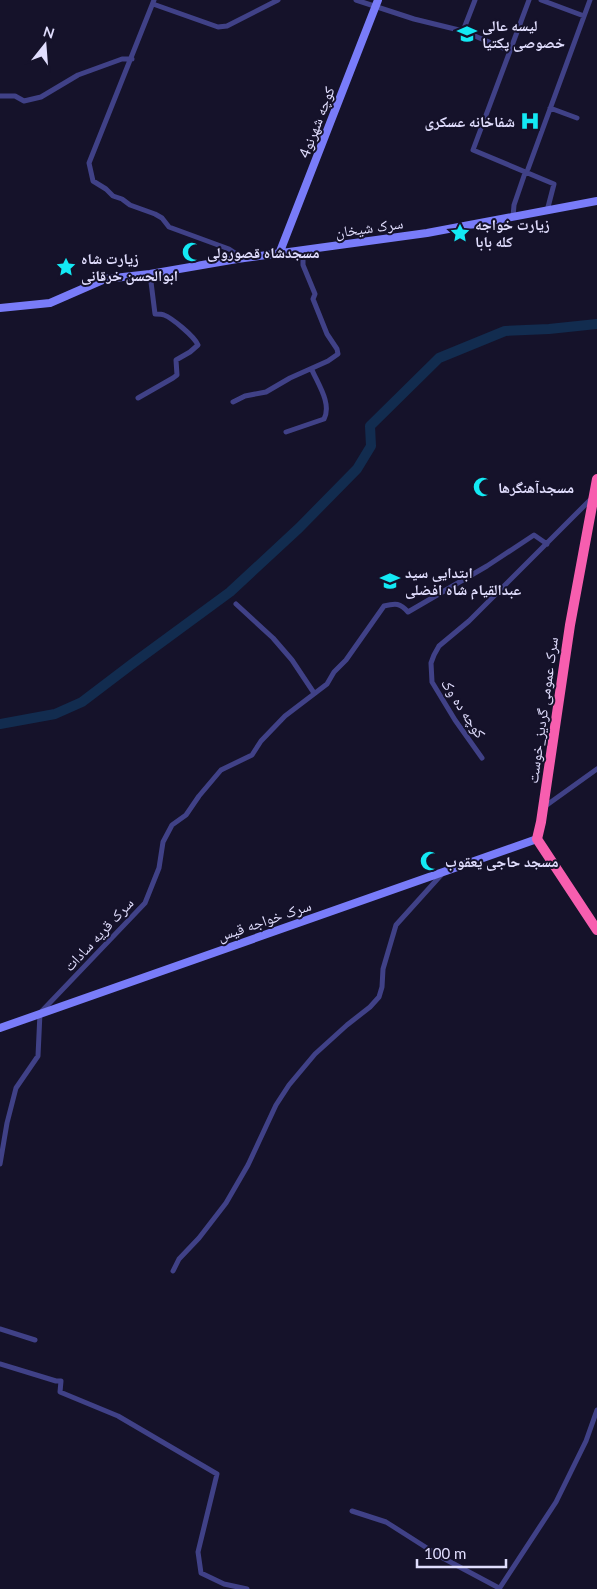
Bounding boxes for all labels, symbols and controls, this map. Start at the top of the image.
place label: لیسه عالی خصوصی پکتیا [482,16,565,52]
north arrow [20,20,70,70]
text: N [41,22,57,42]
school or university icon: لیسه عالی خصوصی پکتیا [456,23,478,45]
street label: کوچه شهرنو4 [294,84,339,161]
hospital icon: شفاخانه عسکری [519,110,541,132]
place label: شفاخانه عسکری [425,112,515,131]
street label: سرک شیخان [334,213,405,243]
place label: زیارت خواجه کله بابا [475,215,550,251]
place icon: زیارت خواجه کله بابا [449,222,471,244]
mosque icon: مسجدشاه قصورولی [181,241,203,263]
place label: مسجدشاه قصورولی [207,243,320,262]
place label: زیارت شاه ابوالحسن خرقانی [81,249,178,285]
place icon: زیارت شاه ابوالحسن خرقانی [55,256,77,278]
mosque icon: مسجدآهنگرها [472,476,494,498]
place label: مسجدآهنگرها [498,478,574,496]
place label: ابتدایی سید عبدالقیام شاه افضلی [405,563,521,600]
school or university icon: ابتدایی سید عبدالقیام شاه افضلی [379,570,401,592]
street label: سرک عمومی گردیز_خوست [523,636,563,785]
street label: کوچه ده وک [437,675,490,742]
mosque icon: مسجد حاجی یعقوب [419,850,441,872]
place label: مسجد حاجی یعقوب [445,852,559,871]
street label: سرک قریه سادات [59,893,137,975]
street label: سرک خواجه قیس [215,896,314,946]
scale bar [417,1536,506,1568]
text: 100 m [424,1544,466,1562]

